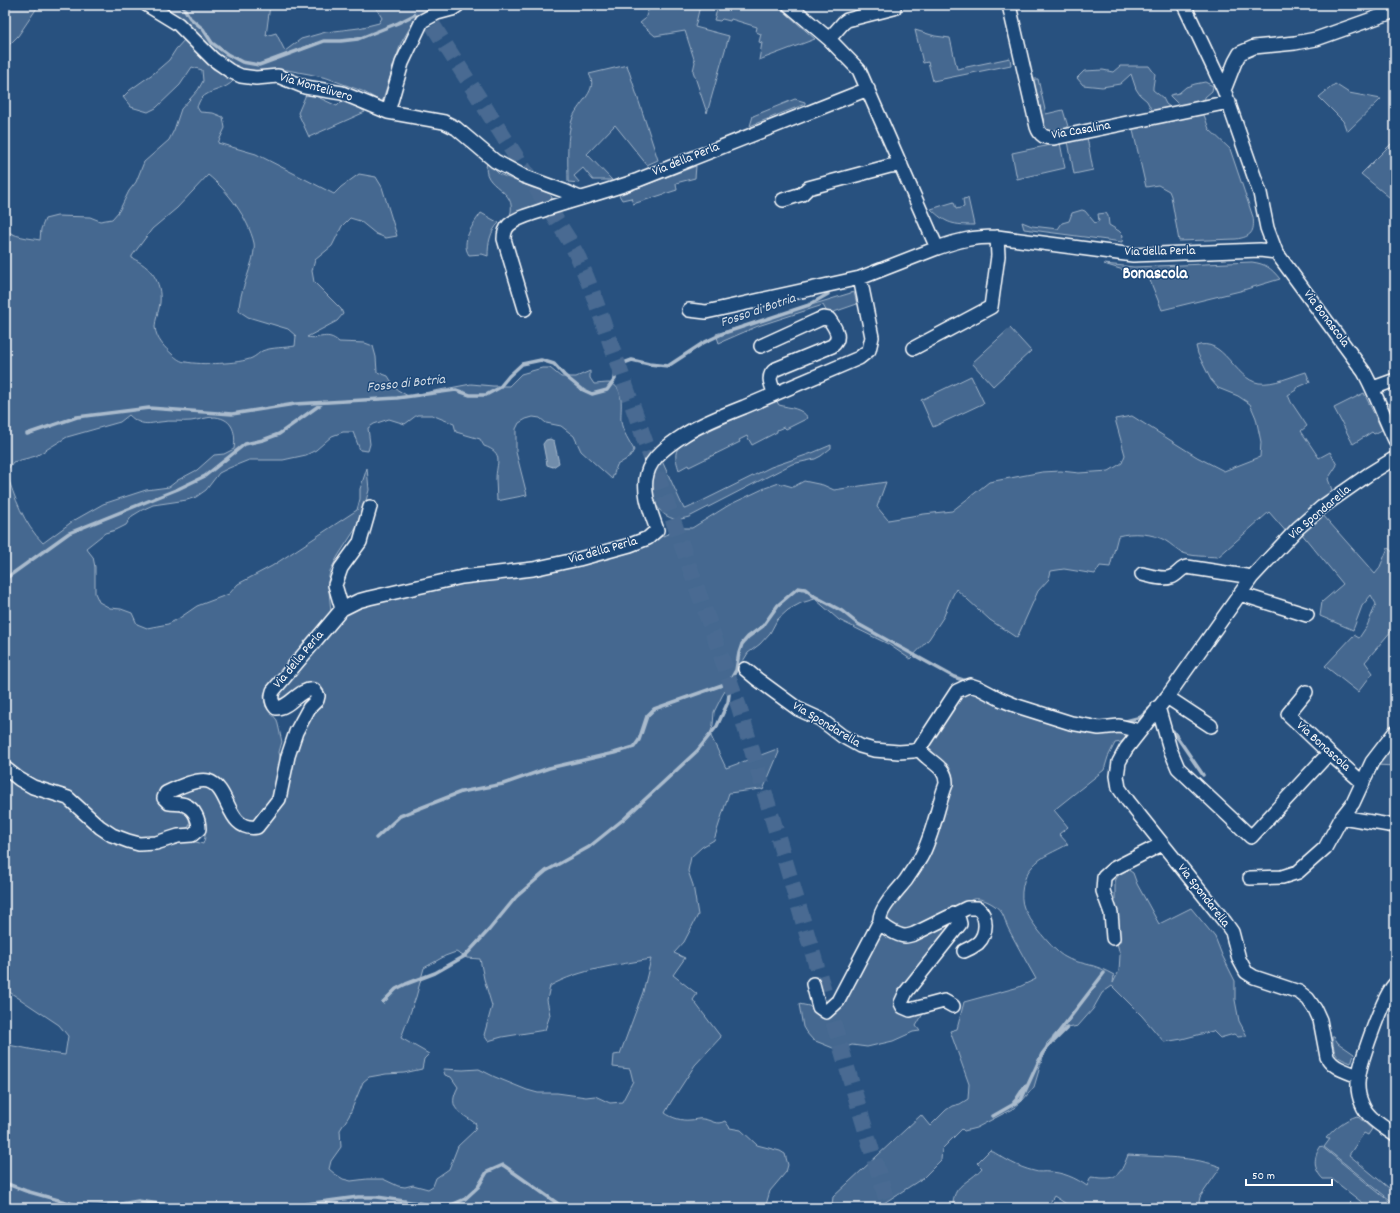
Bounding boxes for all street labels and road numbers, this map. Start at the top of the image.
street label: Via Montelivero [277,69,355,108]
street label: Via Casalina [1050,116,1113,146]
street label: Via della Perla [650,138,723,182]
street label: Via della Perla [1125,242,1196,262]
street label: Via Bonascola [1298,286,1354,352]
street label: Via Spondarella [1285,481,1356,545]
street label: Via della Perla [567,532,640,570]
street label: Via della Perla [269,626,329,693]
street label: Via Spondarella [788,697,864,753]
street label: Via Bonascola [1292,717,1355,777]
street label: Via Spondarella [1172,860,1235,933]

